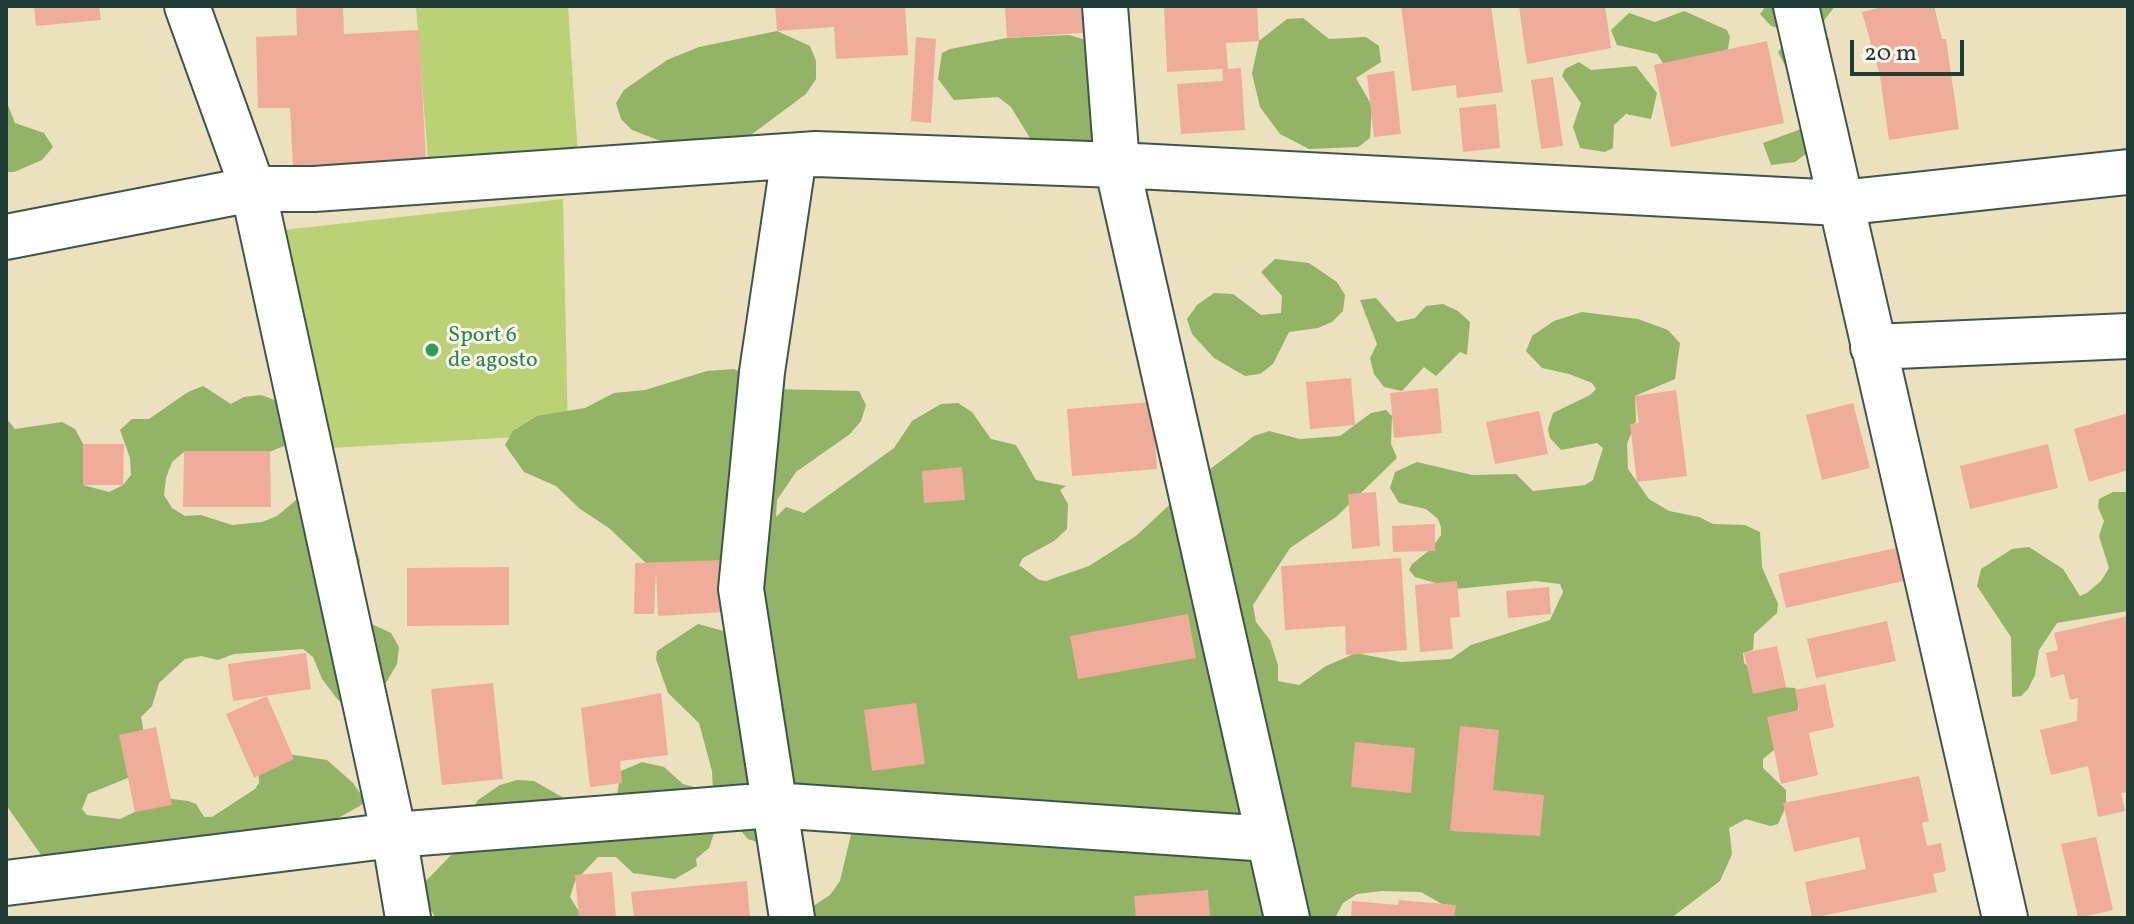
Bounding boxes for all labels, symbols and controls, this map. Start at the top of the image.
scale bar [1854,24,1968,74]
text: 20 m [1864,37,1917,71]
place label: Sport 6 de agosto [448,324,538,376]
marker: Sport 6 de agosto [423,341,441,359]

